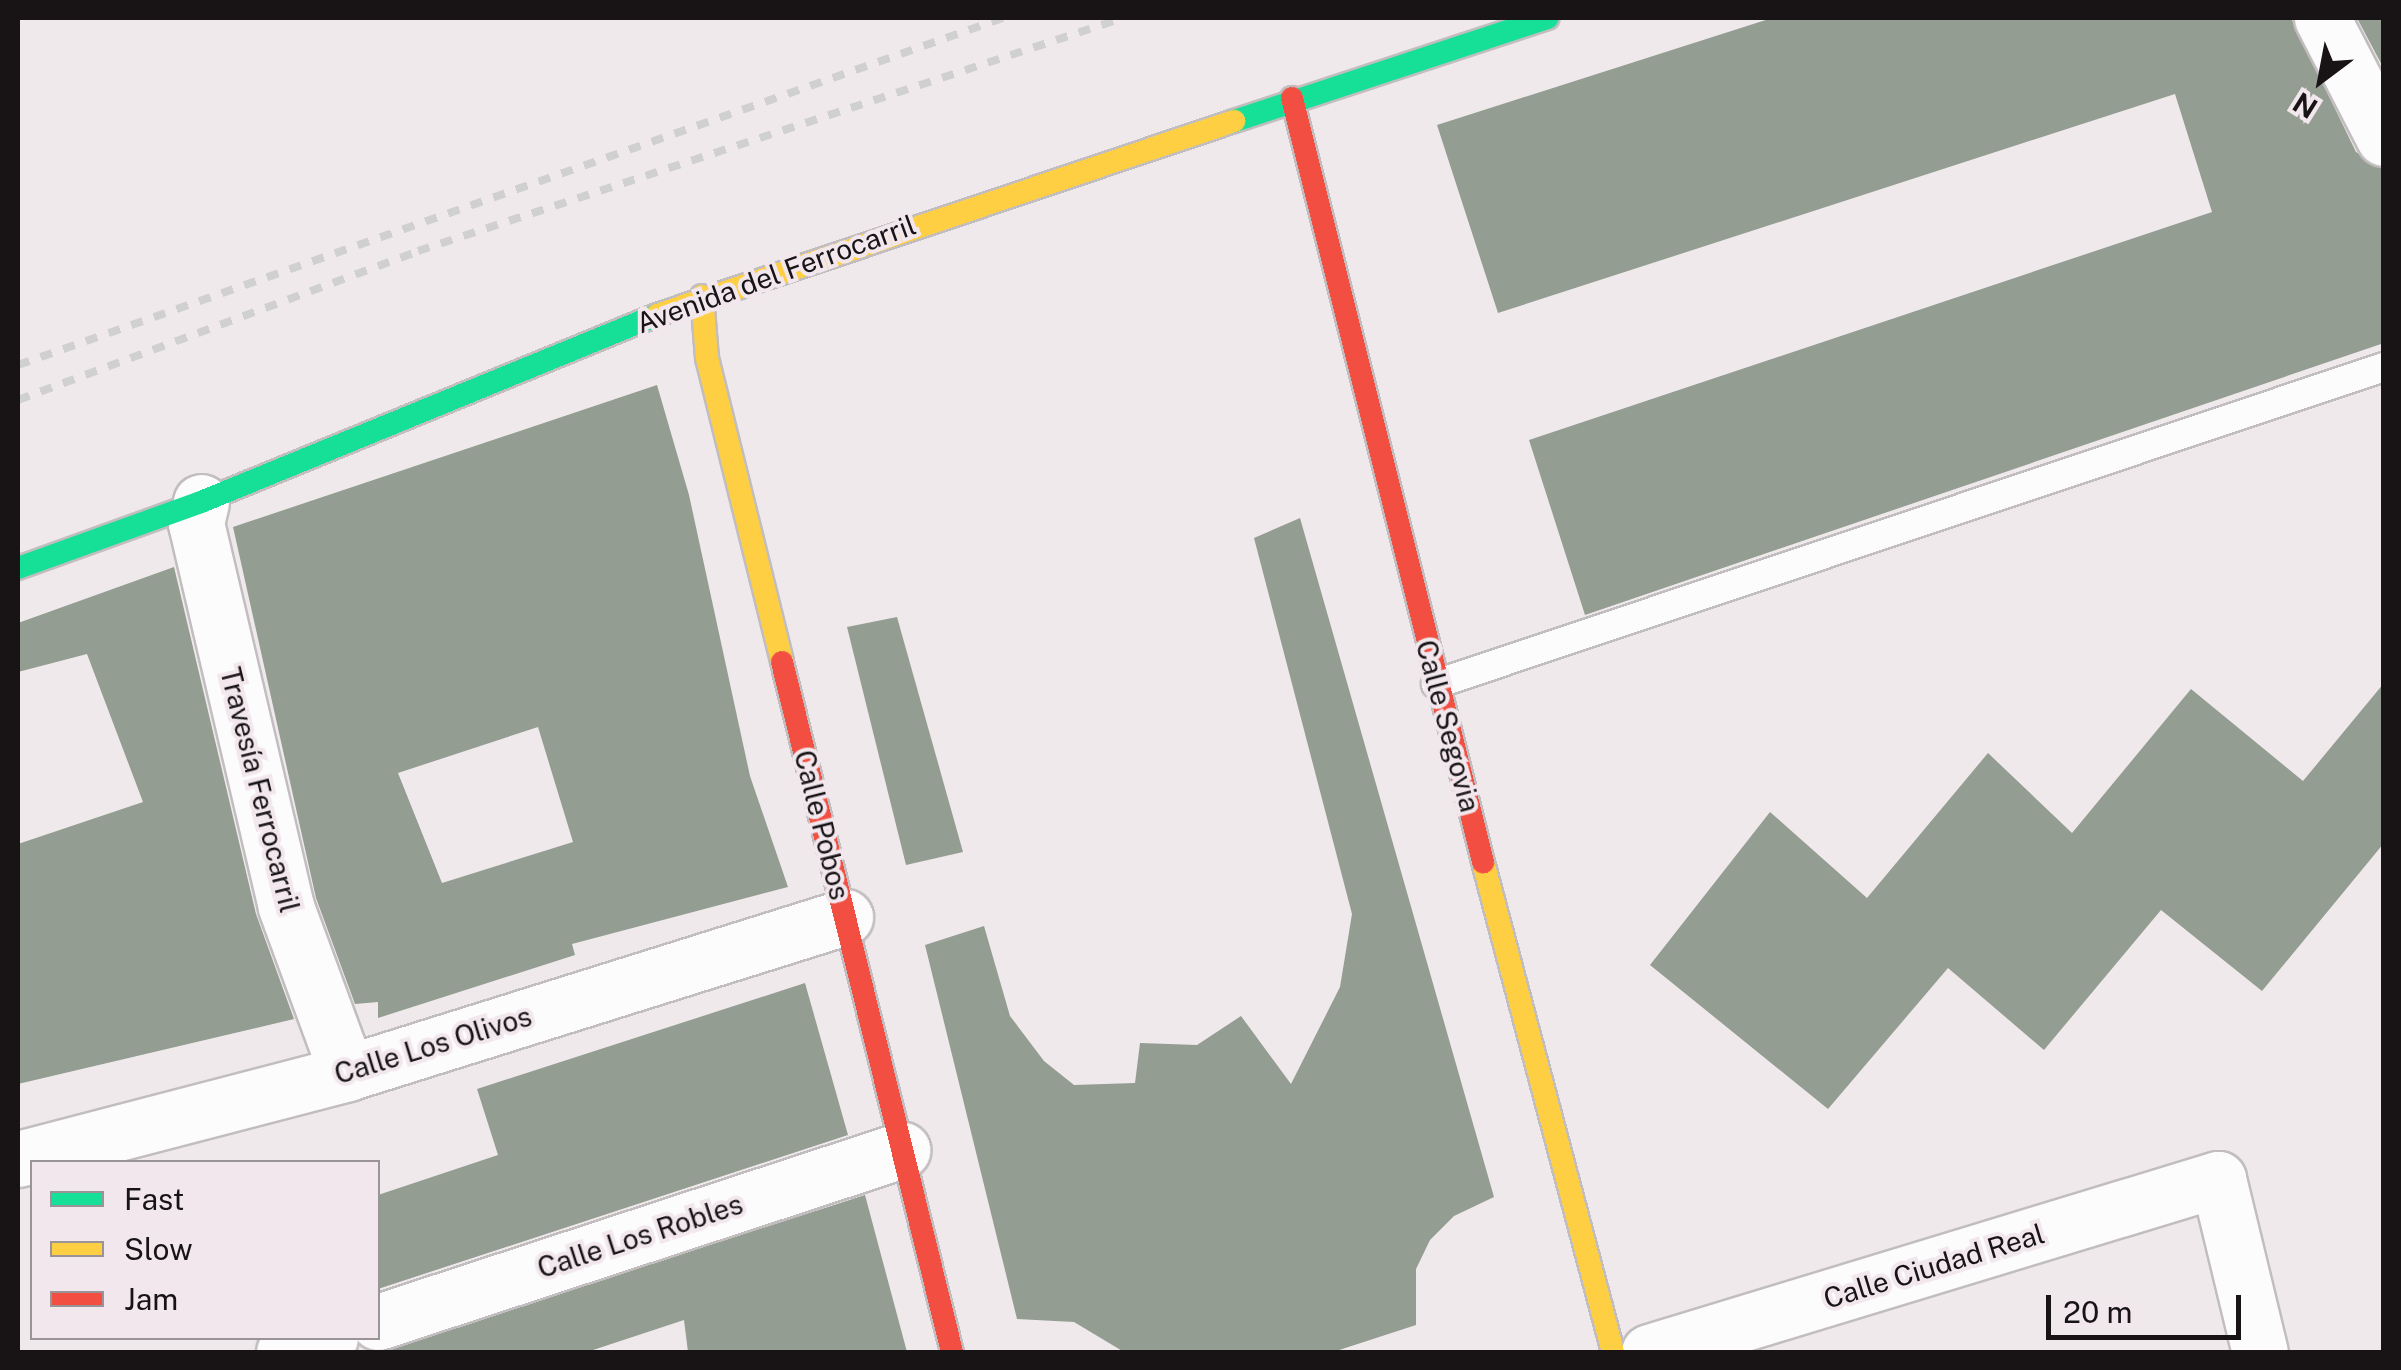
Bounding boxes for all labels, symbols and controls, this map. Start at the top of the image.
north arrow [2271,30,2371,130]
text: N [2287,86,2323,126]
street label: Avenida del Ferrocarril [631,208,921,340]
street label: Calle Segovia [1409,636,1487,816]
street label: Travesía Ferrocarril [213,664,307,916]
street label: Calle Pobos [787,747,857,903]
street label: Calle Los Olivos [330,999,536,1091]
legend [30,1160,380,1340]
text: Fast [124,1181,184,1217]
street label: Calle Los Robles [533,1187,747,1285]
street label: Calle Ciudad Real [1819,1216,2049,1316]
text: Slow [124,1231,193,1267]
scale bar [2051,1275,2246,1337]
text: Jam [124,1281,178,1317]
text: 20 m [2063,1294,2132,1330]

